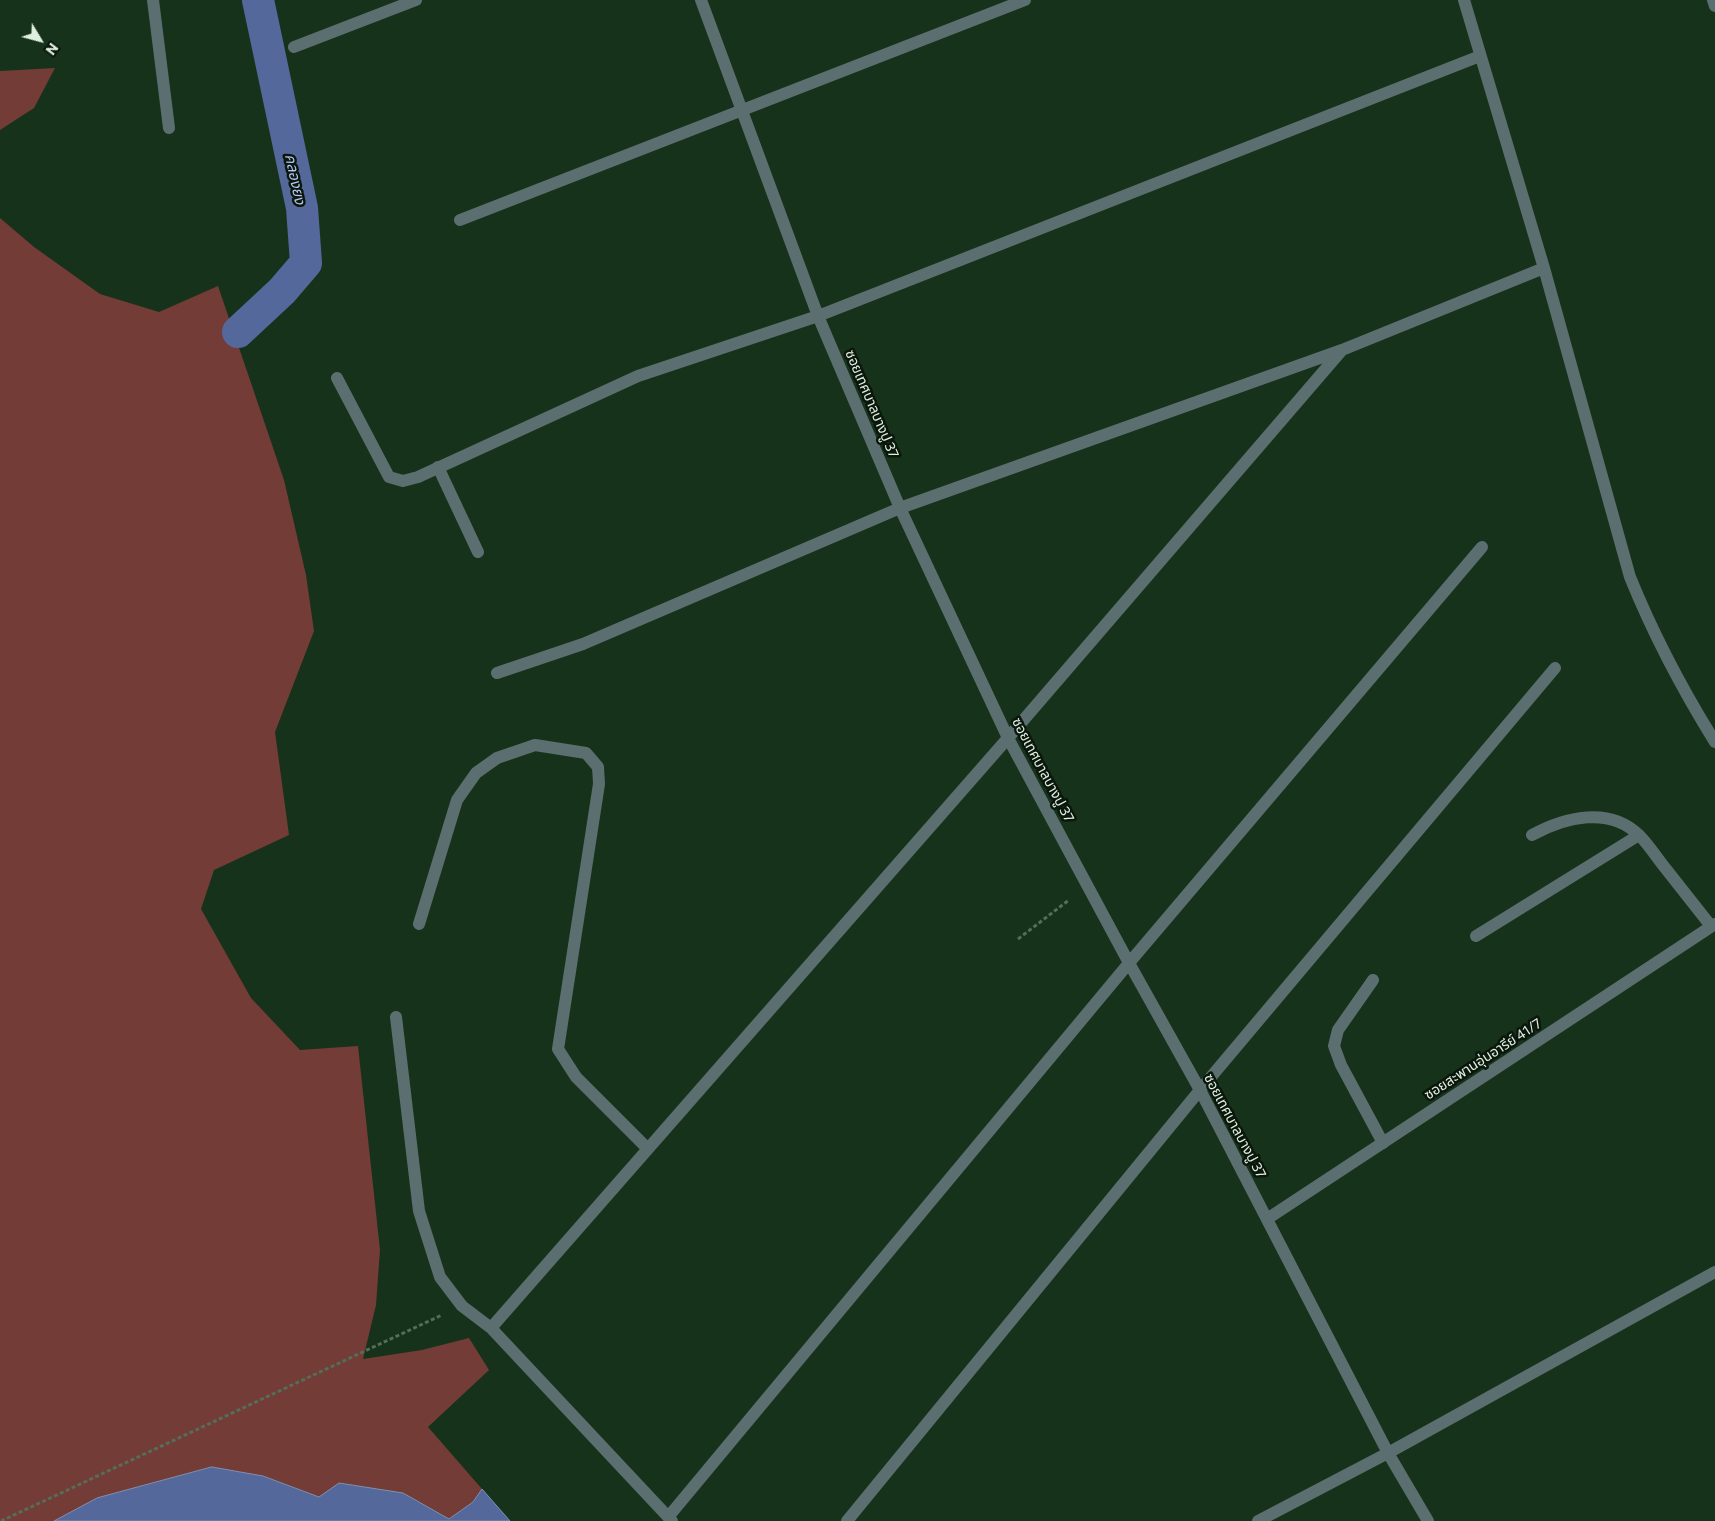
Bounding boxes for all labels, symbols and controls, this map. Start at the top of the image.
north arrow [15,15,65,65]
text: N [42,40,62,59]
water label: คลองยง [281,152,309,206]
street label: ซอยเทศบาลบางปู 37 [842,347,902,461]
street label: ซอยเทศบาลบางปู 37 [1008,715,1078,825]
street label: ซอยสะพานอุ่นอารีย์ 41/7 [1421,1015,1545,1103]
street label: ซอยเทศบาลบางปู 37 [1200,1071,1270,1181]

